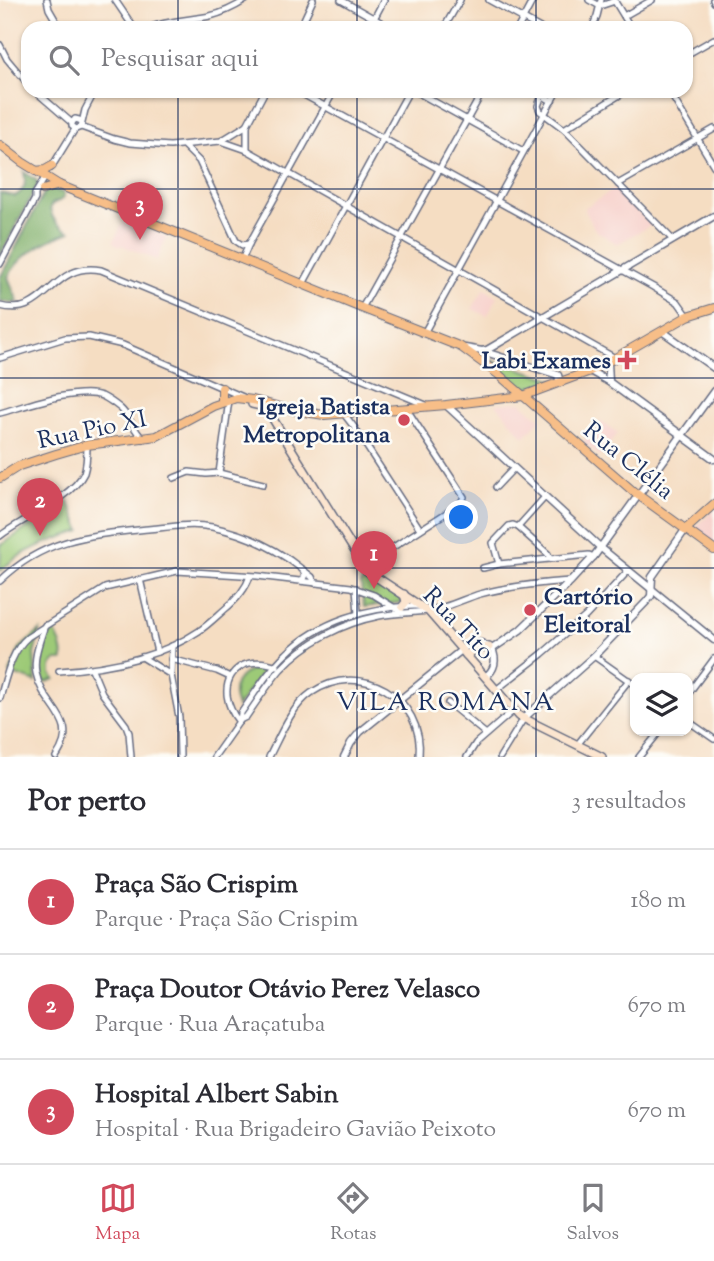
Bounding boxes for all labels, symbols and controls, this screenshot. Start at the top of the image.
search box [21,21,693,98]
icon: search [45,41,83,79]
text: Pesquisar aqui [101,41,259,78]
pin: 3 [117,182,163,240]
place label: Labi Exames [482,345,611,379]
marker: Labi Exames [617,350,637,370]
place label: Igreja Batista Metropolitana [243,391,391,453]
street label: Rua Pio XI [35,403,150,459]
marker: Igreja Batista Metropolitana [396,412,412,428]
street label: Rua Clélia [575,414,680,509]
pin: 2 [17,478,63,536]
your location [444,500,478,534]
pin: 1 [351,531,397,589]
street label: Rua Tito [414,580,501,669]
place label: Cartório Eleitoral [544,581,633,643]
marker: Cartório Eleitoral [522,602,538,618]
map controls [630,673,693,736]
button: layers [630,673,693,736]
district label: VILA ROMANA [336,685,556,722]
text: Por perto [28,781,146,824]
text: 3 resultados [571,786,686,819]
text: Praça São Crispim [95,867,298,904]
text: 1 [47,885,55,918]
text: 180 m [631,885,686,918]
text: Parque · Praça São Crispim [95,904,358,937]
text: Praça Doutor Otávio Perez Velasco [95,972,480,1009]
text: 2 [46,990,56,1023]
text: 670 m [627,990,686,1023]
text: Parque · Rua Araçatuba [95,1009,325,1042]
text: Hospital Albert Sabin [95,1077,339,1114]
text: 3 [46,1095,56,1128]
text: 670 m [627,1095,686,1128]
text: Hospital · Rua Brigadeiro Gavião Peixoto [95,1114,496,1147]
tab: Mapa [95,1179,140,1248]
tab: Rotas [330,1179,376,1248]
tab: Salvos [567,1179,619,1248]

